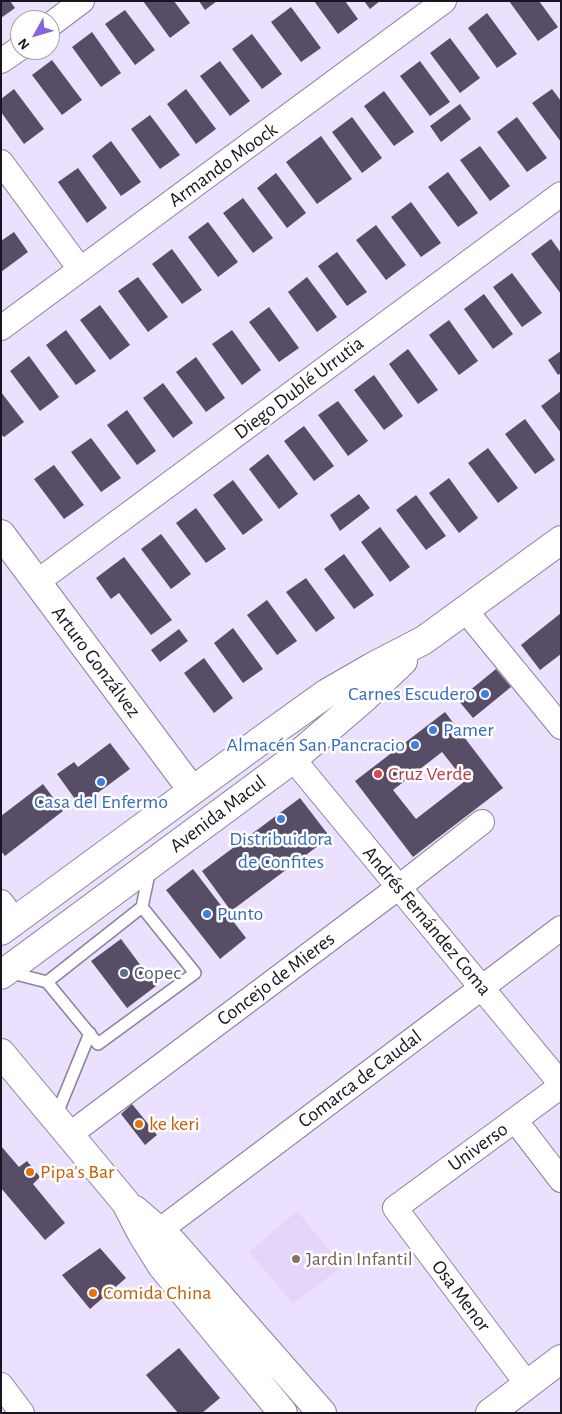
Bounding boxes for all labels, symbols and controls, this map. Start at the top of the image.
north arrow [10,10,60,60]
text: N [16,36,33,52]
street label: Armando Moock [164,118,282,212]
street label: Diego Dublé Urrutia [229,331,369,445]
street label: Arturo Gonzálvez [46,602,146,722]
place label: Carnes Escudero [348,682,475,706]
marker: Carnes Escudero [479,688,491,700]
place label: Pamer [443,718,494,742]
marker: Pamer [427,724,439,736]
place label: Almacén San Pancracio [226,733,405,757]
marker: Almacén San Pancracio [409,739,421,751]
place label: Cruz Verde [388,762,472,786]
marker: Cruz Verde [372,768,384,780]
street label: Avenida Macul [165,770,271,858]
marker: Casa del Enfermo [95,776,107,788]
place label: Casa del Enfermo [34,790,168,814]
marker: Distribuidora de Confites [275,813,287,825]
place label: Distribuidora de Confites [229,827,333,874]
street label: Andrés Fernández Coma [357,841,497,1001]
place label: Punto [217,902,263,926]
marker: Punto [201,908,213,920]
street label: Concejo de Mieres [212,927,340,1031]
place label: Copec [134,961,181,985]
marker: Copec [118,967,130,979]
street label: Comarca de Caudal [294,1025,426,1133]
place label: ke keri [149,1112,200,1136]
street label: Universo [443,1117,513,1177]
marker: ke keri [133,1118,145,1130]
place label: Pipa's Bar [40,1160,114,1184]
marker: Pipa's Bar [24,1166,36,1178]
place label: Jardin Infantil [306,1247,413,1271]
marker: Jardin Infantil [290,1253,302,1265]
street label: Osa Menor [426,1255,496,1337]
place label: Comida China [103,1281,212,1305]
marker: Comida China [87,1287,99,1299]

